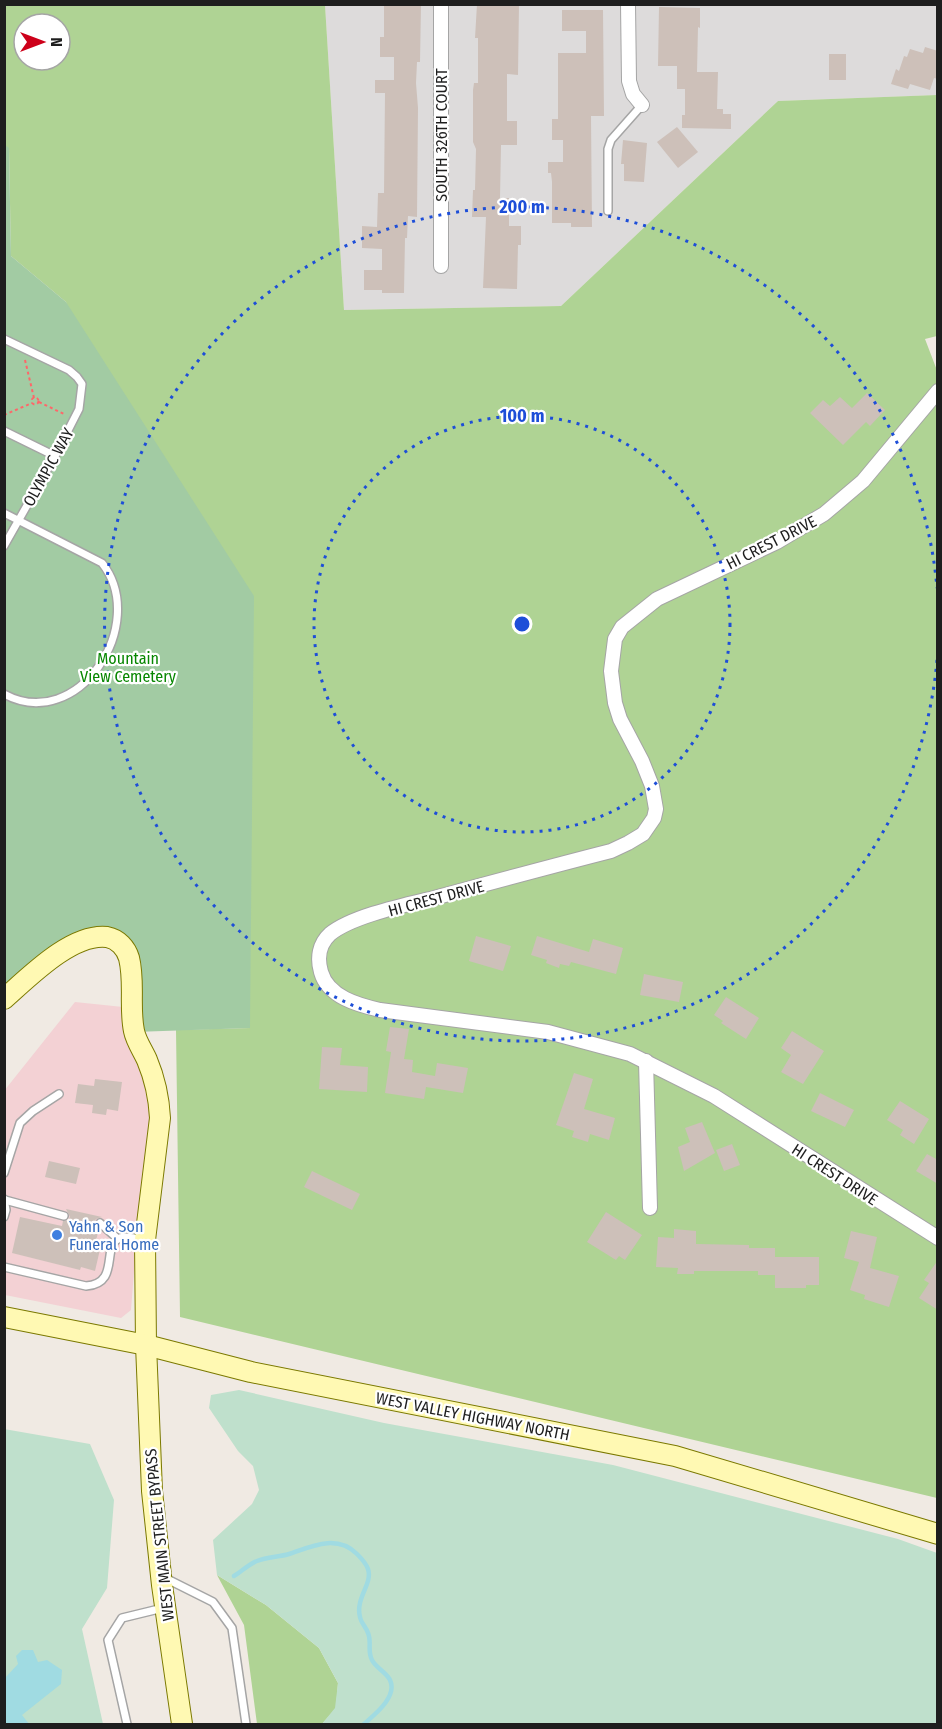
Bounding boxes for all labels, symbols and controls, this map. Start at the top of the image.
north arrow [12,12,72,72]
text: N [47,37,66,47]
street label: SOUTH 326TH COURT [432,68,451,202]
text: 200 m [498,196,545,218]
text: 100 m [500,405,544,427]
street label: OLYMPIC WAY [19,425,78,510]
street label: HI CREST DRIVE [723,512,819,573]
centre of rings [512,614,532,634]
park label: Mountain View Cemetery [80,649,177,686]
street label: HI CREST DRIVE [386,877,486,920]
street label: HI CREST DRIVE [788,1140,881,1209]
place label: Yahn & Son Funeral Home [69,1217,159,1254]
marker: Yahn & Son Funeral Home [50,1228,64,1242]
street label: WEST VALLEY HIGHWAY NORTH [374,1388,571,1445]
street label: WEST MAIN STREET BYPASS [141,1448,178,1622]

